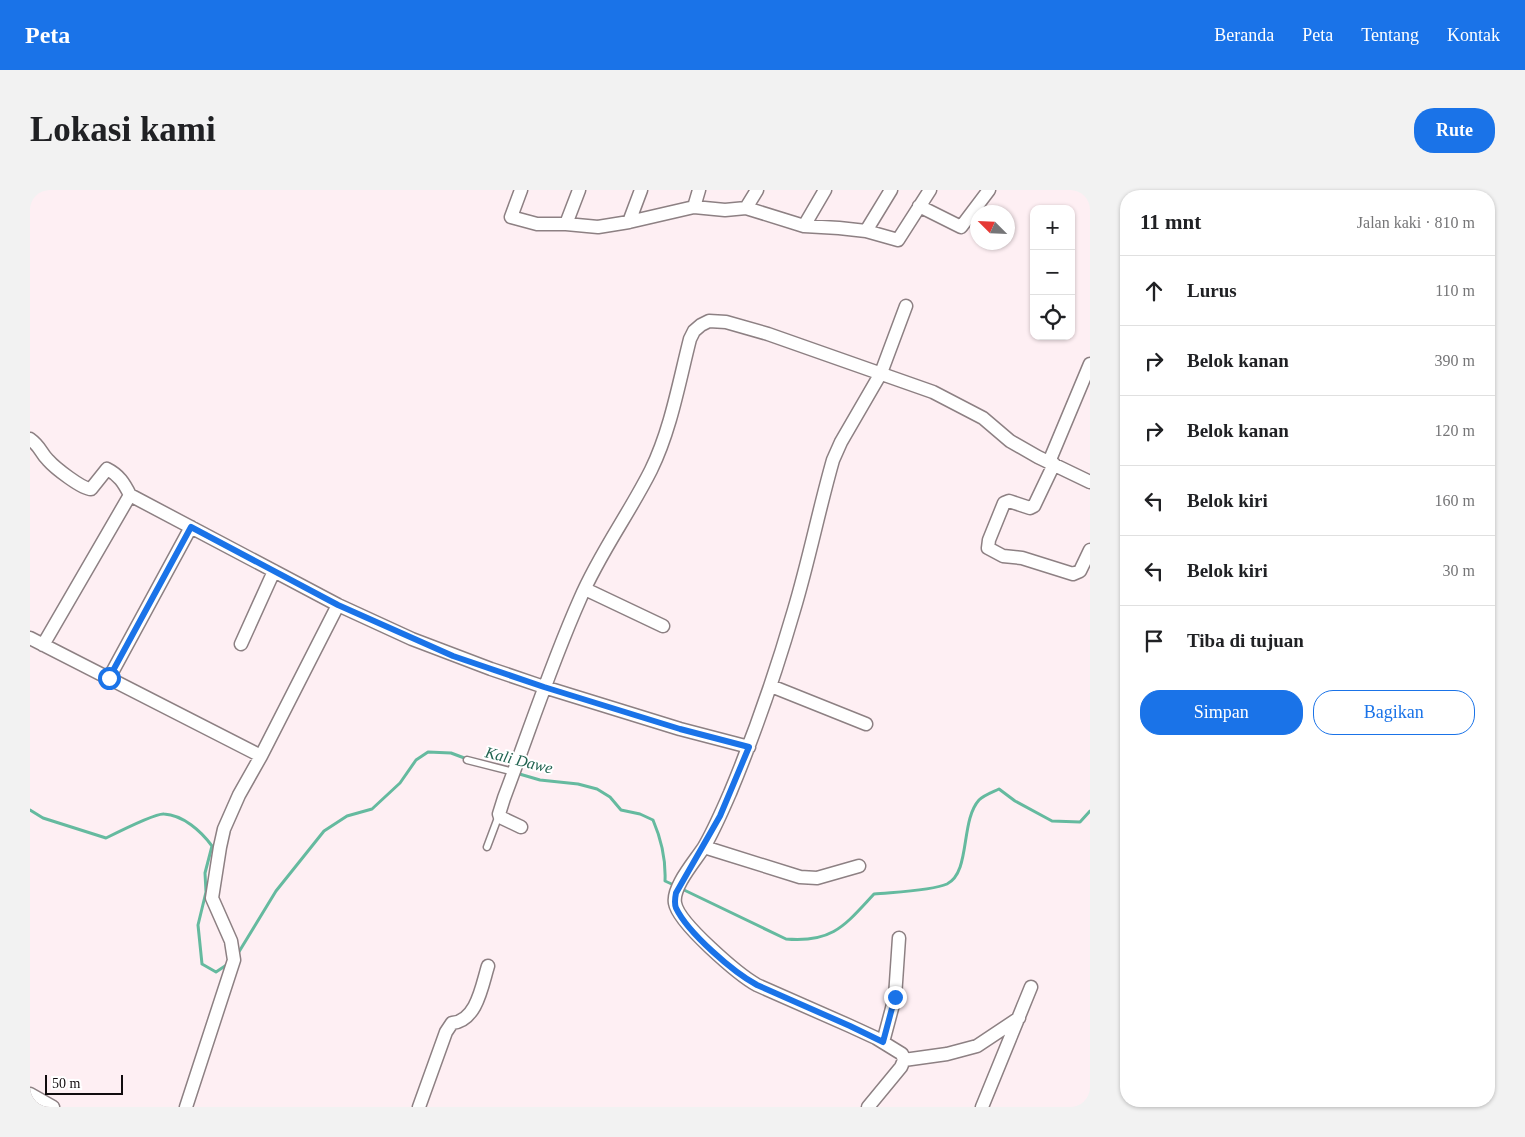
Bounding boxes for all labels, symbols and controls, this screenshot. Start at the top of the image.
text: Peta [25,22,70,48]
text: Beranda [1214,25,1274,45]
text: Peta [1302,25,1333,45]
text: Tentang [1361,25,1419,45]
text: Kontak [1447,25,1500,45]
button: Rute [1414,108,1495,153]
text: Lokasi kami [30,110,216,149]
north arrow [970,205,1015,250]
map controls [1030,205,1075,340]
button: + [1030,205,1075,250]
text: 11 mnt [1140,210,1201,234]
text: Jalan kaki · 810 m [1357,214,1475,231]
button: − [1030,250,1075,295]
icon: ahead [1140,277,1168,305]
text: Lurus [1187,280,1237,301]
text: 110 m [1435,282,1475,299]
button: locate [1030,295,1075,340]
icon: right [1140,347,1168,375]
text: Belok kanan [1187,350,1289,371]
text: 390 m [1435,352,1475,369]
icon: right [1140,417,1168,445]
text: Belok kanan [1187,420,1289,441]
text: 120 m [1435,422,1475,439]
icon: left [1140,487,1168,515]
text: Belok kiri [1187,490,1268,511]
text: 160 m [1435,492,1475,509]
icon: left [1140,557,1168,585]
text: Belok kiri [1187,560,1268,581]
text: 30 m [1443,562,1475,579]
icon: arrive [1140,627,1168,655]
text: Tiba di tujuan [1187,630,1304,651]
route start [98,667,121,690]
button: Simpan [1140,690,1303,735]
button: Bagikan [1313,690,1475,735]
water label: Kali Dawe [483,743,554,777]
route end [884,986,907,1009]
scale bar [45,1072,122,1095]
text: 50 m [52,1076,80,1091]

